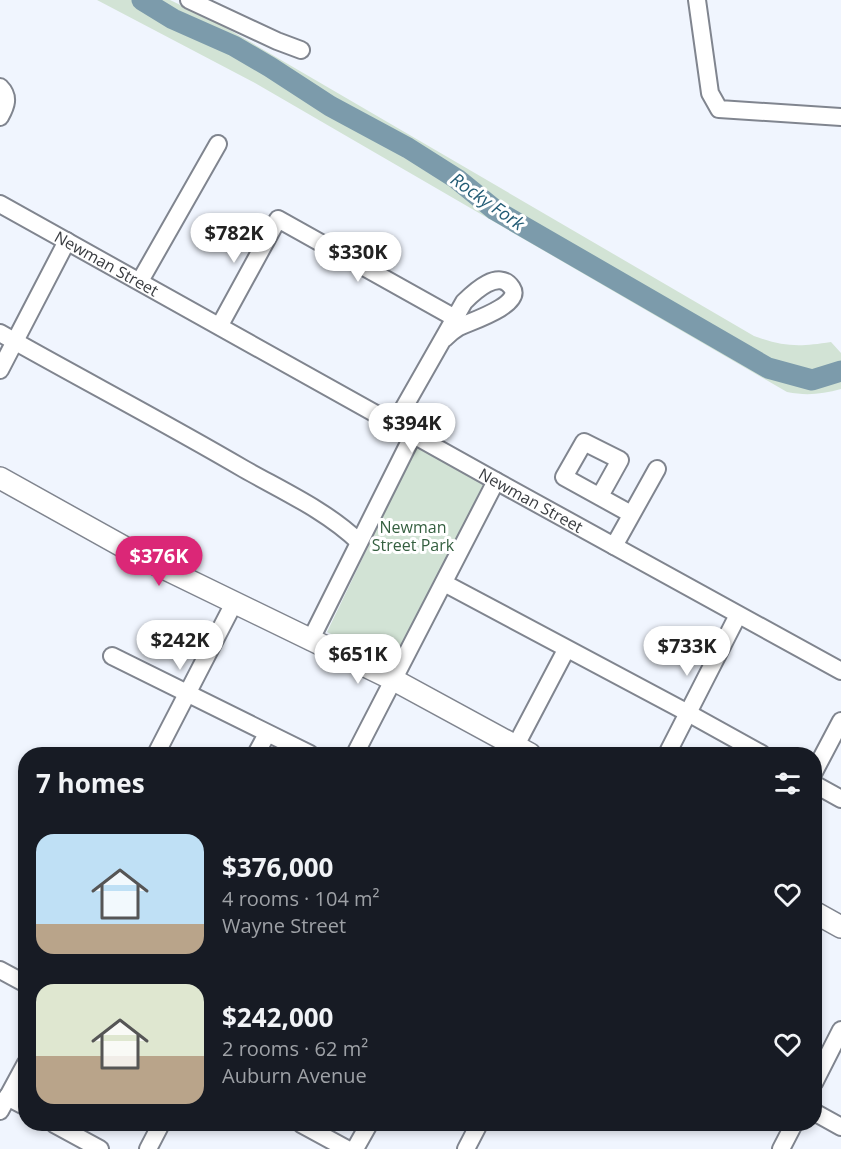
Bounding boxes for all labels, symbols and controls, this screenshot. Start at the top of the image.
water label: Rocky Fork [446,167,531,236]
pin: $782K [192,213,276,264]
text: $782K [204,219,264,246]
street label: Newman Street [51,226,163,301]
pin: $330K [316,232,400,283]
text: $330K [328,238,388,265]
pin: $394K [370,403,454,454]
text: $394K [382,409,442,436]
street label: Newman Street [475,463,587,538]
park label: Newman Street Park [372,516,455,556]
pin: $376K [117,536,201,587]
text: $376K [129,542,189,569]
pin: $242K [138,620,222,671]
text: $242K [150,626,210,653]
pin: $733K [645,626,729,677]
text: $733K [657,632,717,659]
pin: $651K [316,634,400,685]
text: $651K [328,640,388,667]
text: 7 homes [36,765,145,801]
icon: filters [771,767,804,800]
text: $376,000 [222,849,333,885]
icon: home [84,858,156,930]
icon: heart [771,878,804,911]
text: 4 rooms · 104 m² [222,885,380,912]
text: Wayne Street [222,912,346,939]
text: $242,000 [222,999,333,1035]
icon: home [84,1008,156,1080]
icon: heart [771,1028,804,1061]
text: 2 rooms · 62 m² [222,1035,368,1062]
text: Auburn Avenue [222,1062,367,1089]

